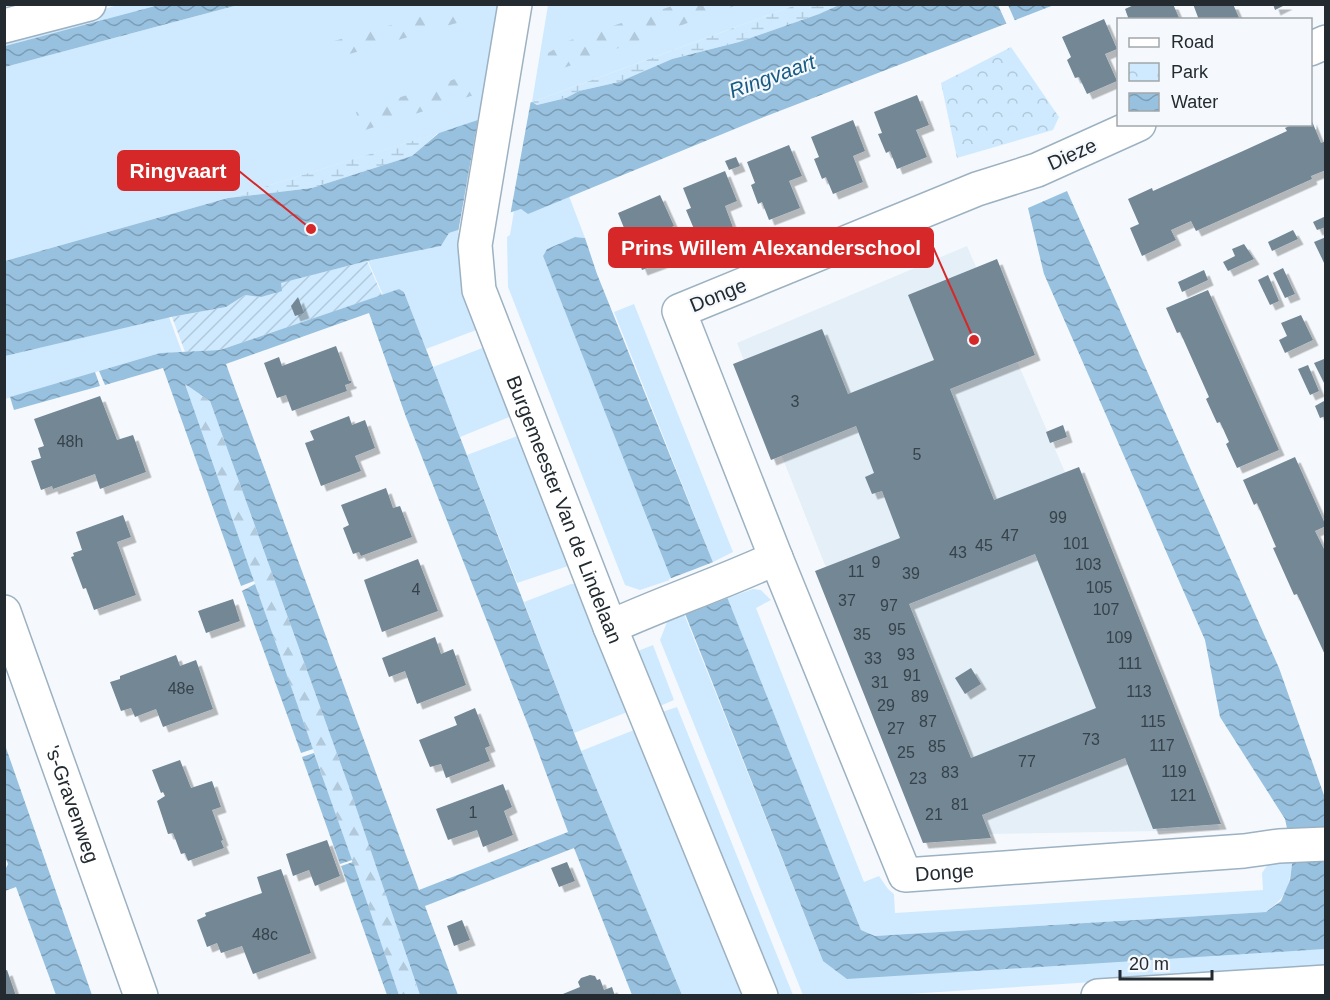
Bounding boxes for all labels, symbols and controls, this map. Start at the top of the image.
legend [1117,18,1312,126]
text: Road [1171,32,1214,52]
water label: Ringvaart [726,49,819,102]
text: Park [1171,62,1209,82]
text: Water [1171,92,1218,112]
street label: Dieze [1044,134,1100,174]
callout: Ringvaart [118,151,239,190]
text: Ringvaart [130,159,226,182]
callout: Prins Willem Alexanderschool [609,228,933,267]
text: Prins Willem Alexanderschool [621,236,921,259]
street label: Donge [687,274,749,316]
street label: Burgemeester Van de Lindelaan [502,372,627,647]
house number: 3 [791,393,800,410]
house number: 48h [57,433,83,450]
house number: 5 [913,446,922,463]
house number: 99 [1049,509,1067,526]
house number: 47 [1001,527,1019,544]
house number: 101 [1063,535,1089,552]
house number: 45 [975,537,993,554]
house number: 43 [949,544,967,561]
house number: 9 [872,554,881,571]
house number: 103 [1075,556,1101,573]
house number: 11 [848,563,864,580]
house number: 39 [902,565,920,582]
house number: 105 [1086,579,1112,596]
house number: 4 [412,581,421,598]
house number: 37 [838,592,856,609]
house number: 97 [880,597,898,614]
house number: 107 [1093,601,1119,618]
house number: 95 [888,621,906,638]
house number: 35 [853,626,871,643]
house number: 109 [1106,629,1132,646]
house number: 93 [897,646,915,663]
house number: 33 [864,650,882,667]
house number: 111 [1118,655,1142,672]
house number: 91 [903,667,921,684]
house number: 31 [871,674,889,691]
house number: 48e [168,680,194,697]
house number: 113 [1126,683,1152,700]
house number: 89 [911,688,929,705]
house number: 29 [877,697,895,714]
house number: 87 [919,713,937,730]
house number: 115 [1140,713,1166,730]
house number: 27 [887,720,905,737]
house number: 73 [1082,731,1100,748]
house number: 117 [1149,737,1175,754]
house number: 85 [928,738,946,755]
street label: 's-Gravenweg [42,743,104,866]
house number: 25 [897,744,915,761]
house number: 77 [1018,753,1036,770]
house number: 119 [1161,763,1187,780]
house number: 83 [941,764,959,781]
house number: 23 [909,770,927,787]
house number: 121 [1170,787,1196,804]
house number: 81 [951,796,969,813]
house number: 1 [469,804,478,821]
house number: 21 [925,806,943,823]
street label: Donge [914,859,975,885]
house number: 48c [252,926,278,943]
scale bar [1120,943,1212,981]
text: 20 m [1129,954,1169,974]

